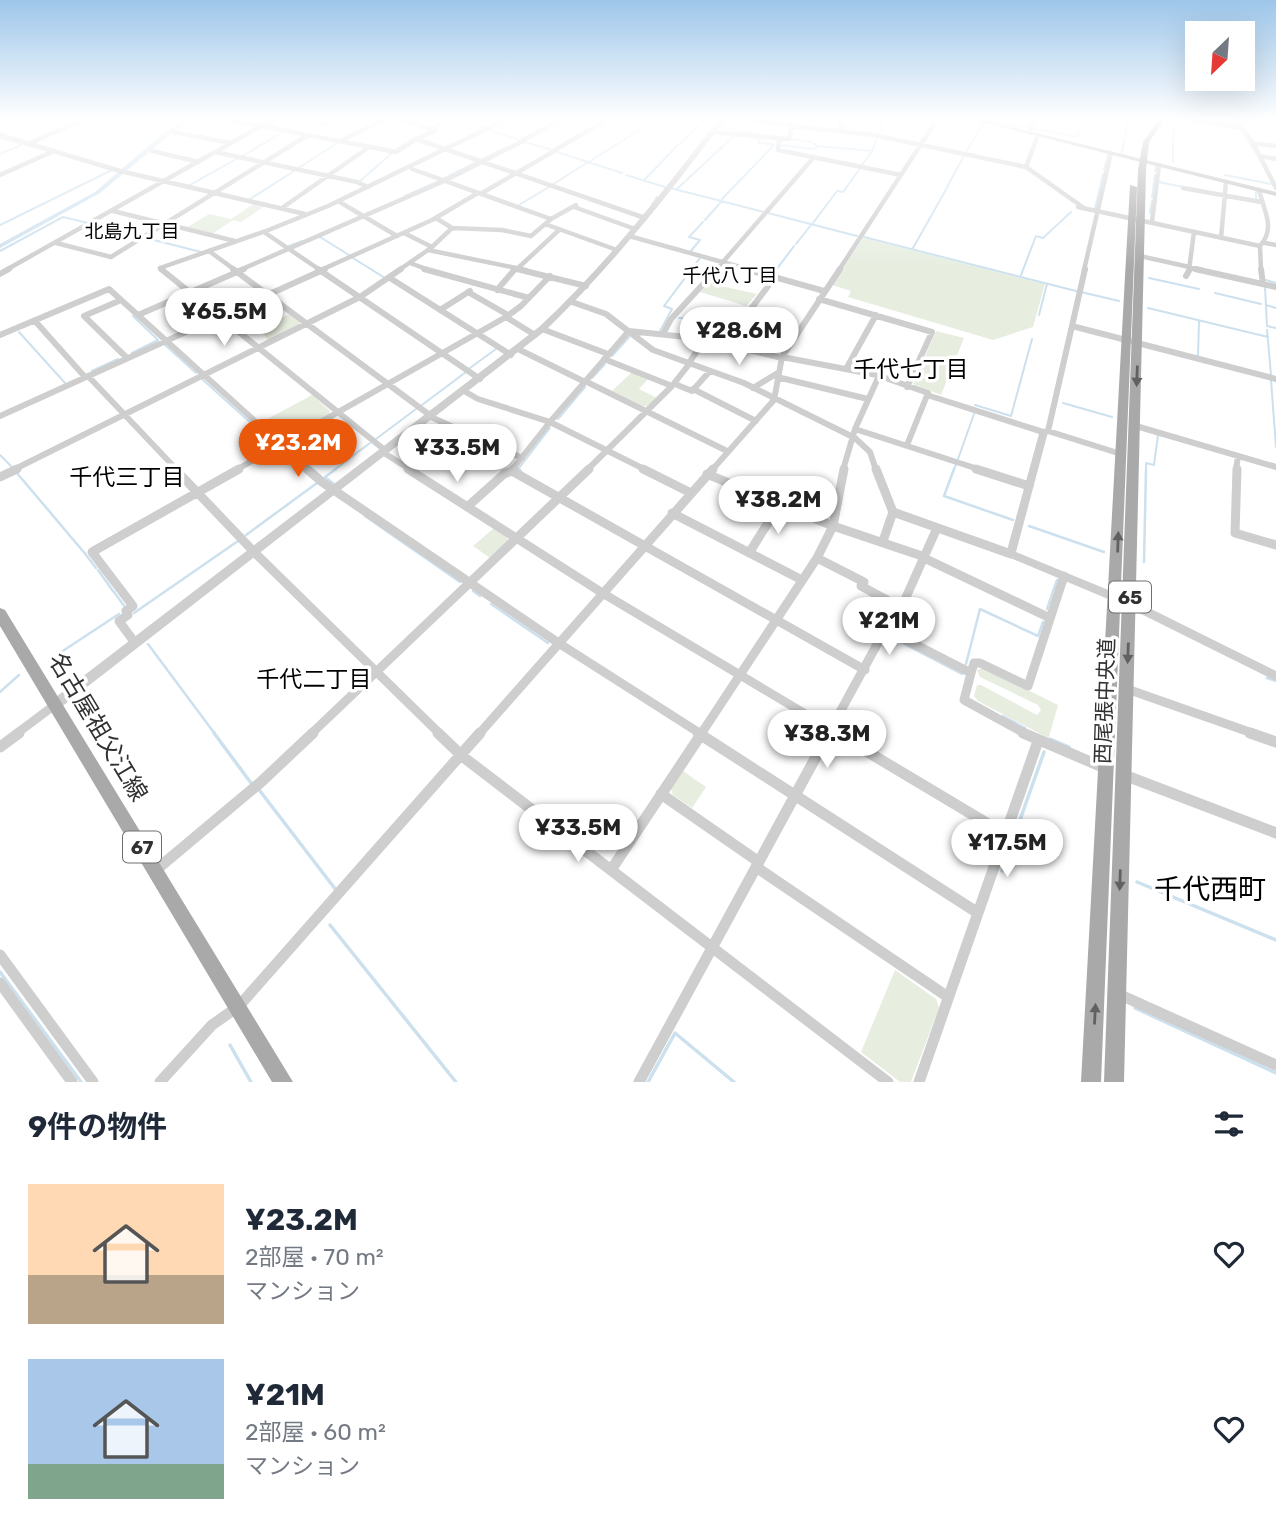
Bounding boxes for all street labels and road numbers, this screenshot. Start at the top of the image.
road number: 65 [1109,582,1151,612]
street label: 西尾張中央道 [1090,638,1119,764]
street label: 名古屋祖父江線 [43,648,153,806]
road number: 67 [123,832,161,862]

